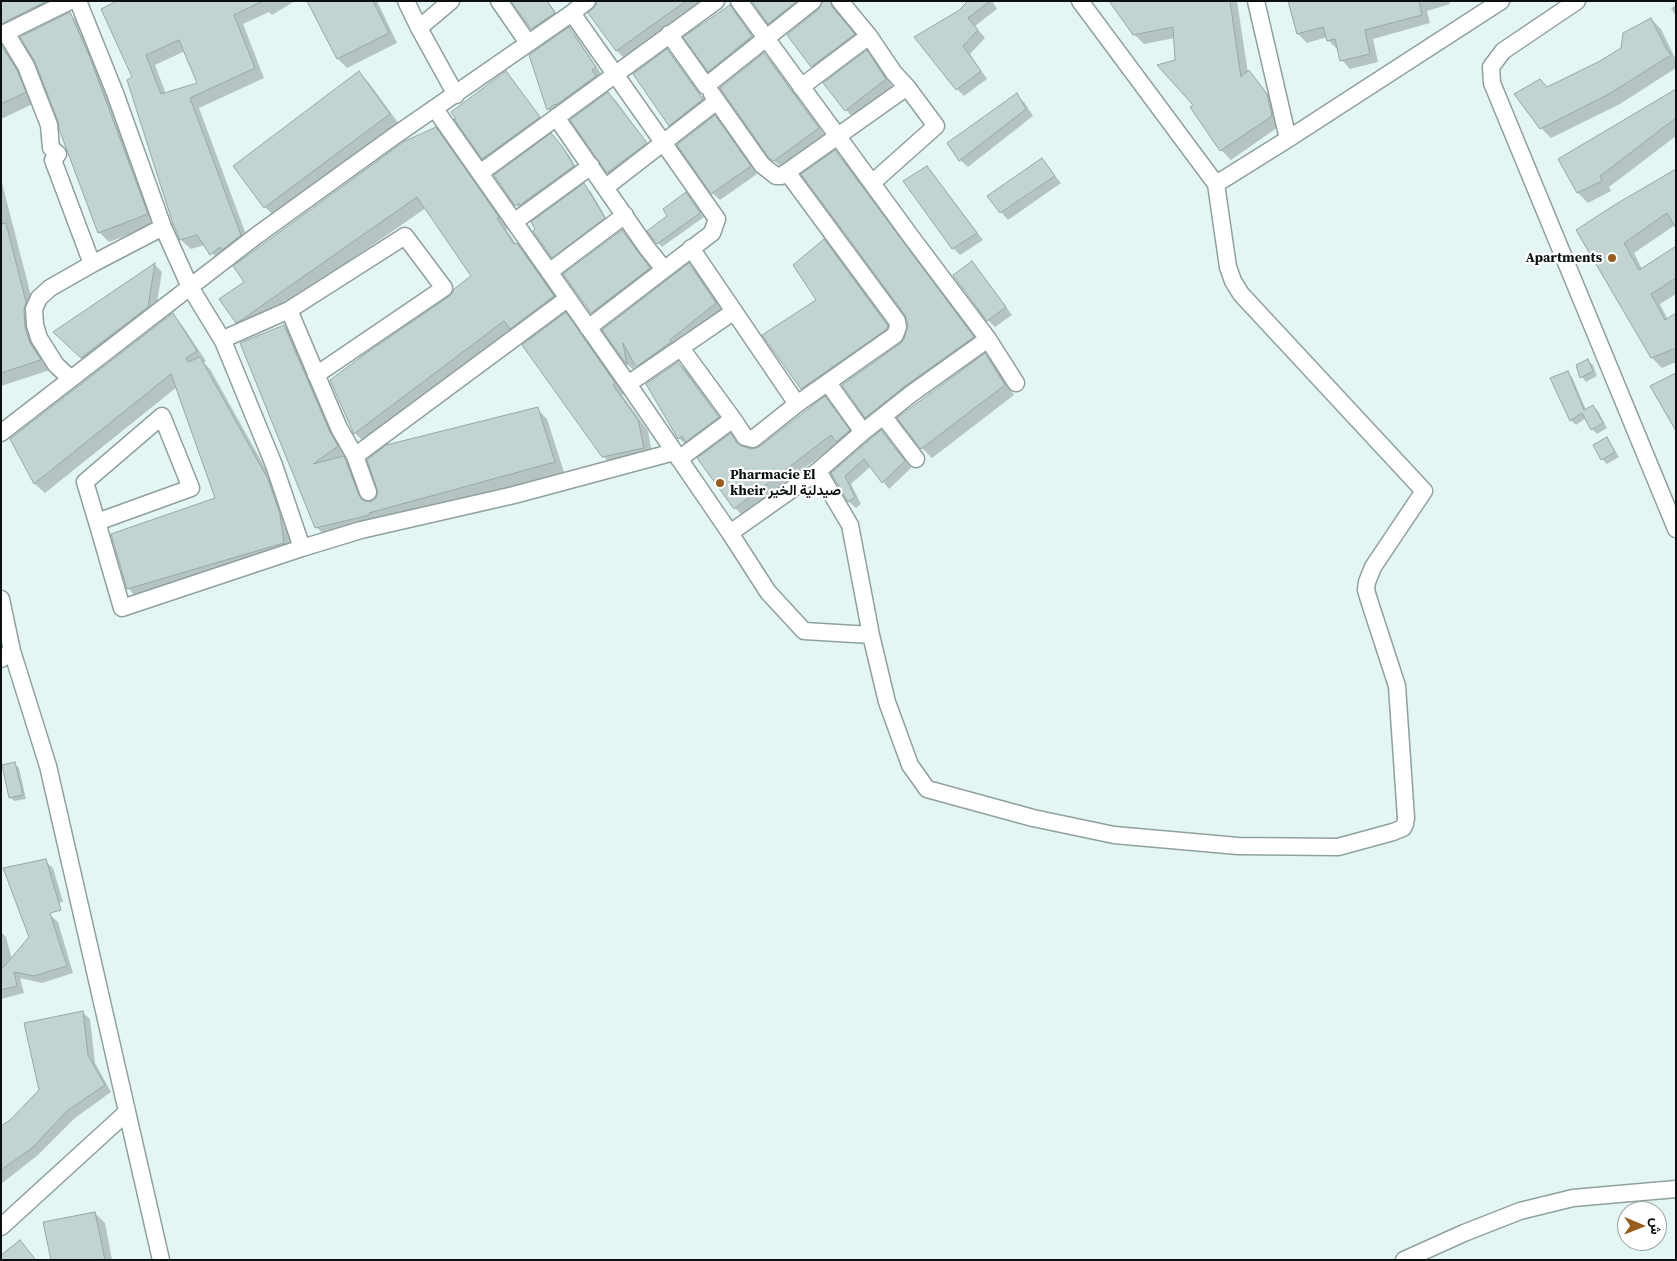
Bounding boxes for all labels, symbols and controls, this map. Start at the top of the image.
place label: Apartments [1525,250,1602,266]
marker: Apartments [1606,252,1618,264]
place label: Pharmacie El kheir صيدلية الخير [730,467,841,500]
marker: Pharmacie El kheir صيدلية الخير [714,477,726,489]
north arrow [1617,1201,1667,1251]
text: ش [1646,1218,1666,1235]

